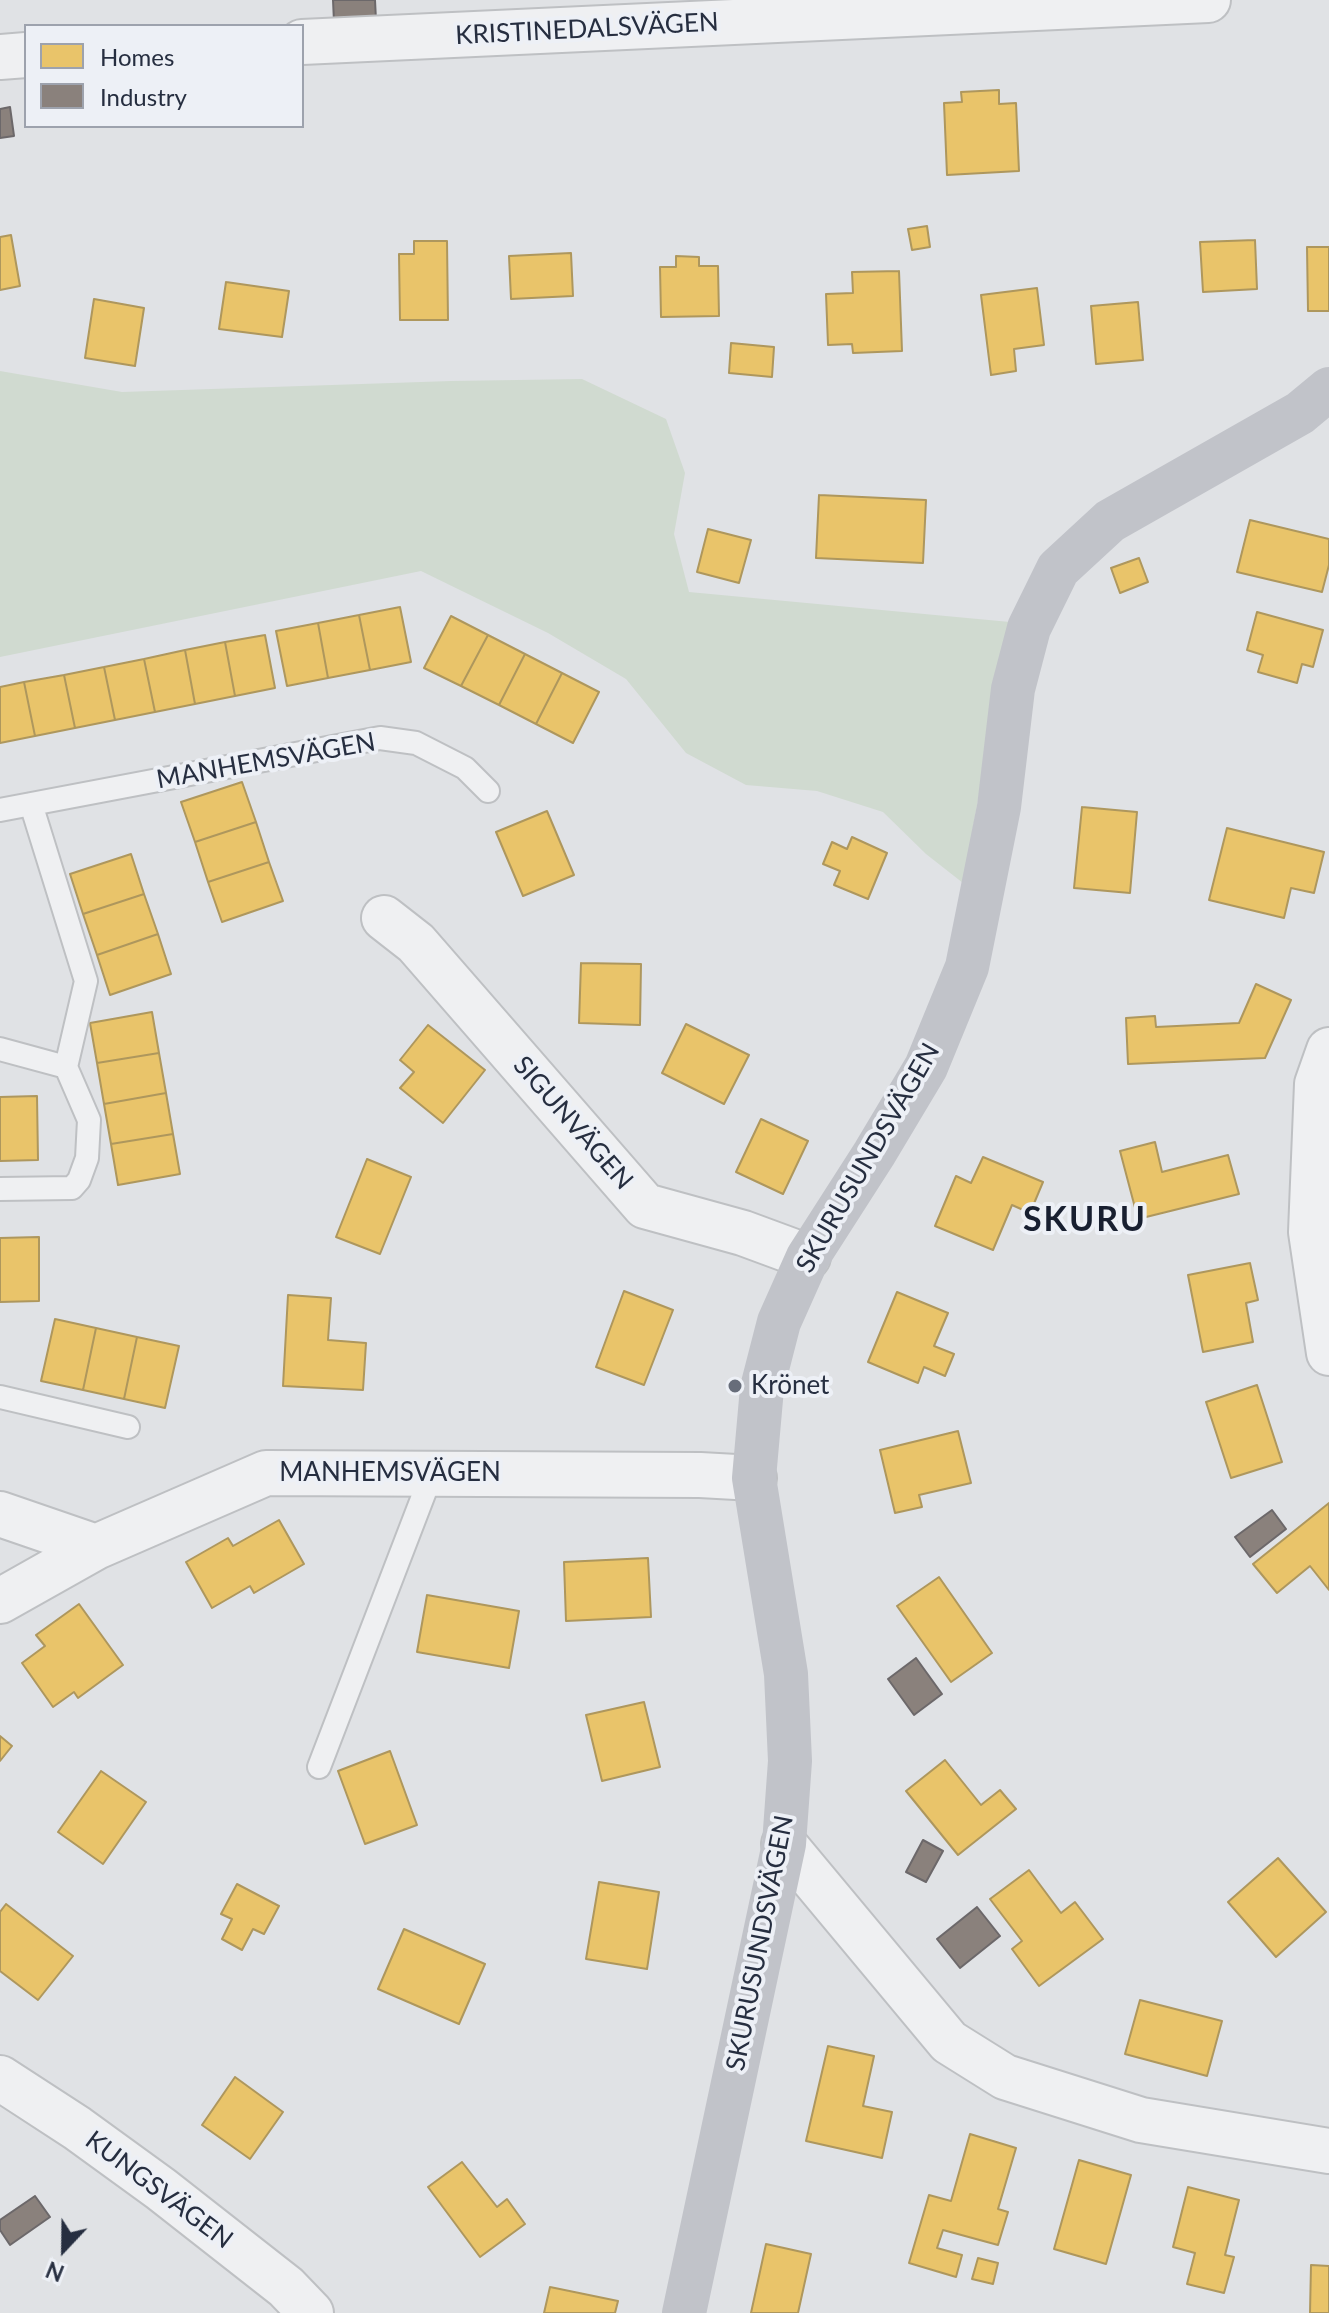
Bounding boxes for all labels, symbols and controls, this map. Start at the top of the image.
street label: KRISTINEDALSVÄGEN [455,7,719,51]
legend [24,24,304,128]
text: Homes [100,42,174,71]
text: Industry [100,82,187,111]
street label: MANHEMSVÄGEN [154,726,378,796]
street label: SKURUSUNDSVÄGEN [790,1038,946,1278]
street label: SIGUNVÄGEN [507,1050,639,1196]
district label: SKURU [1023,1200,1147,1240]
place label: Krönet [751,1370,829,1402]
marker: Krönet [726,1377,744,1395]
street label: MANHEMSVÄGEN [279,1457,501,1489]
street label: SKURUSUNDSVÄGEN [720,1813,800,2073]
street label: KUNGSVÄGEN [79,2125,239,2255]
north arrow [24,2209,104,2289]
text: N [42,2256,68,2287]

